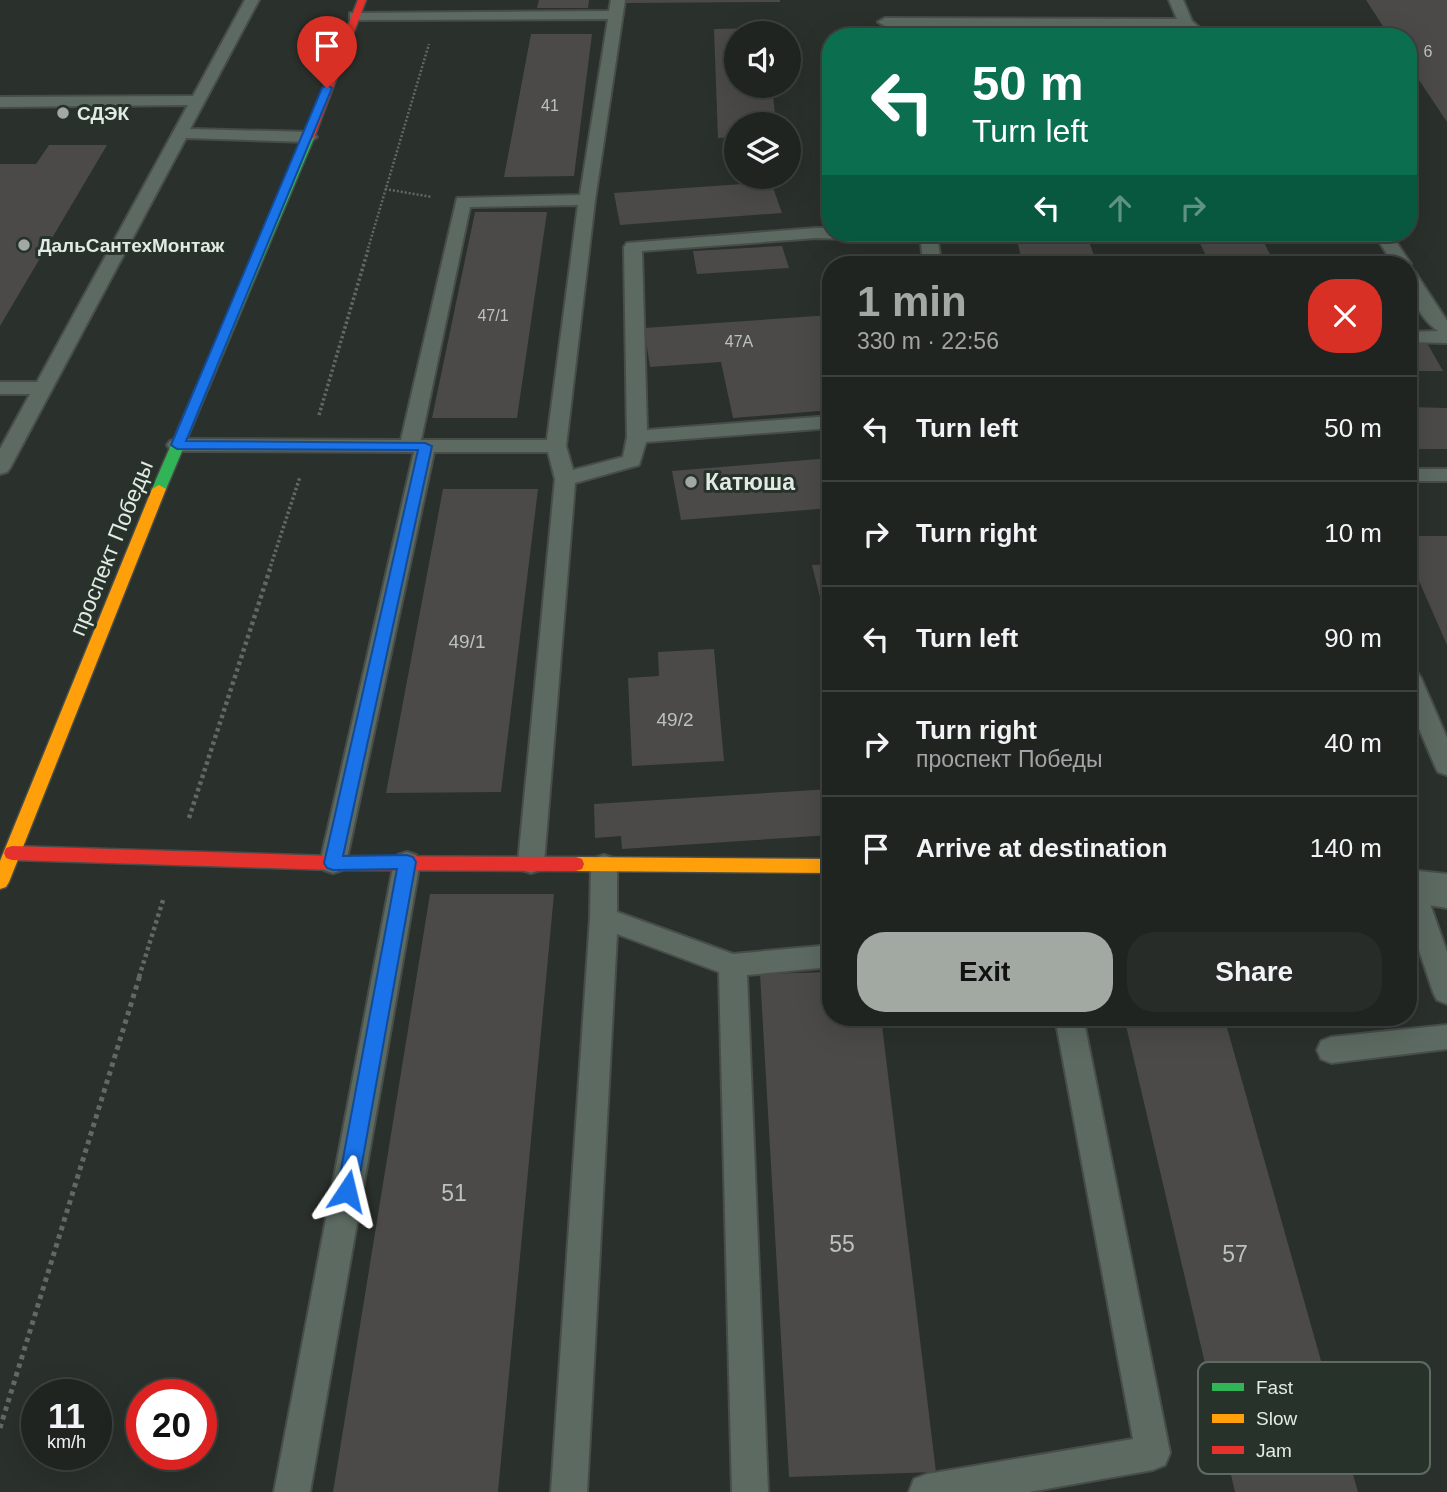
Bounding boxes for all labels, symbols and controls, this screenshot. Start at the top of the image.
pin [297,16,357,88]
map controls [724,21,801,189]
button: sound [724,21,801,98]
icon: arrive [308,27,346,65]
house number: 6 [1424,43,1433,60]
icon: left [857,56,948,147]
text: 50 m [972,56,1084,110]
house number: 41 [541,97,559,114]
place label: СДЭК [77,103,130,124]
marker: СДЭК [55,105,71,121]
button: layers [724,112,801,189]
text: Turn left [972,113,1088,149]
icon: left [1028,189,1066,227]
icon: ahead [1101,189,1139,227]
icon: right [1174,189,1212,227]
place label: ДальСантехМонтаж [38,235,225,256]
marker: ДальСантехМонтаж [16,237,32,253]
text: 1 min [857,278,967,325]
button: close [1308,279,1382,353]
house number: 47/1 [477,307,509,324]
text: 330 m · 22:56 [857,328,999,354]
house number: 47А [725,333,754,350]
icon: left [857,410,895,448]
text: Turn left [916,413,1018,443]
text: 50 m [1324,413,1382,443]
street label: проспект Победы [64,457,158,639]
place label: Катюша [705,469,795,495]
marker: Катюша [683,474,699,490]
icon: right [857,515,895,553]
text: Turn right [916,518,1037,548]
text: 10 m [1324,518,1382,548]
icon: left [857,620,895,658]
text: Turn left [916,623,1018,653]
text: 90 m [1324,623,1382,653]
house number: 49/1 [449,631,485,652]
house number: 49/2 [657,709,693,730]
text: Turn right [916,715,1037,745]
icon: right [857,725,895,763]
text: 40 m [1324,728,1382,758]
text: проспект Победы [916,746,1103,772]
icon: arrive [857,830,895,868]
text: Arrive at destination [916,833,1167,863]
text: 140 m [1310,833,1382,863]
button: Exit [857,932,1113,1012]
button: Share [1127,932,1382,1012]
position arrow [310,1154,384,1228]
house number: 51 [441,1180,467,1206]
house number: 55 [829,1231,855,1257]
house number: 57 [1222,1241,1248,1267]
legend [1198,1362,1430,1474]
text: Fast [1256,1377,1294,1398]
speed limit sign: 20 [126,1379,217,1470]
text: 11 [48,1396,85,1435]
text: Slow [1256,1408,1297,1429]
text: km/h [47,1432,86,1452]
text: Jam [1256,1440,1292,1461]

